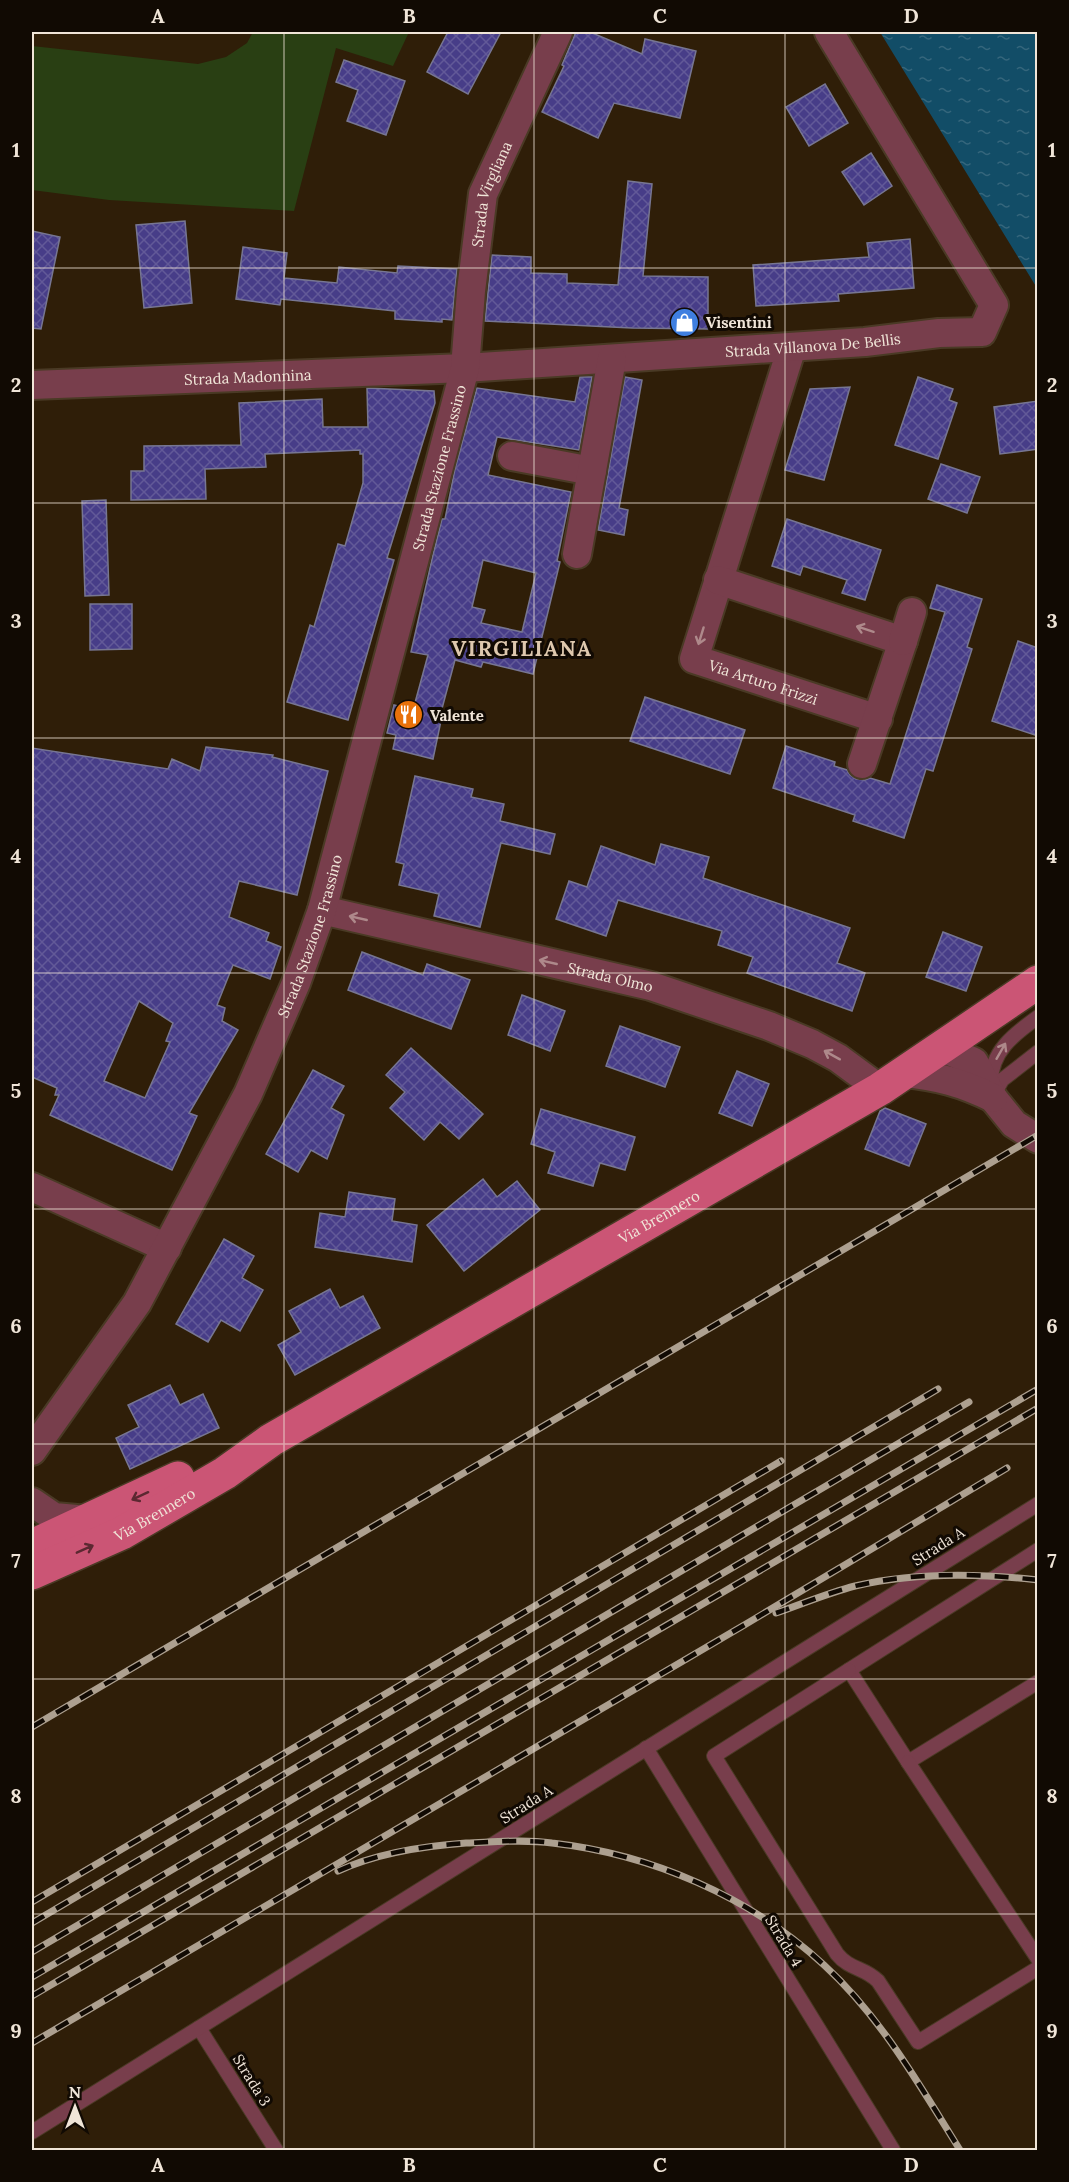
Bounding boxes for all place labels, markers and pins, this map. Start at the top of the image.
shop icon: Visentini [669,306,701,338]
place label: Visentini [706,313,772,332]
restaurant icon: Valente [393,699,425,731]
place label: Valente [430,706,484,725]

